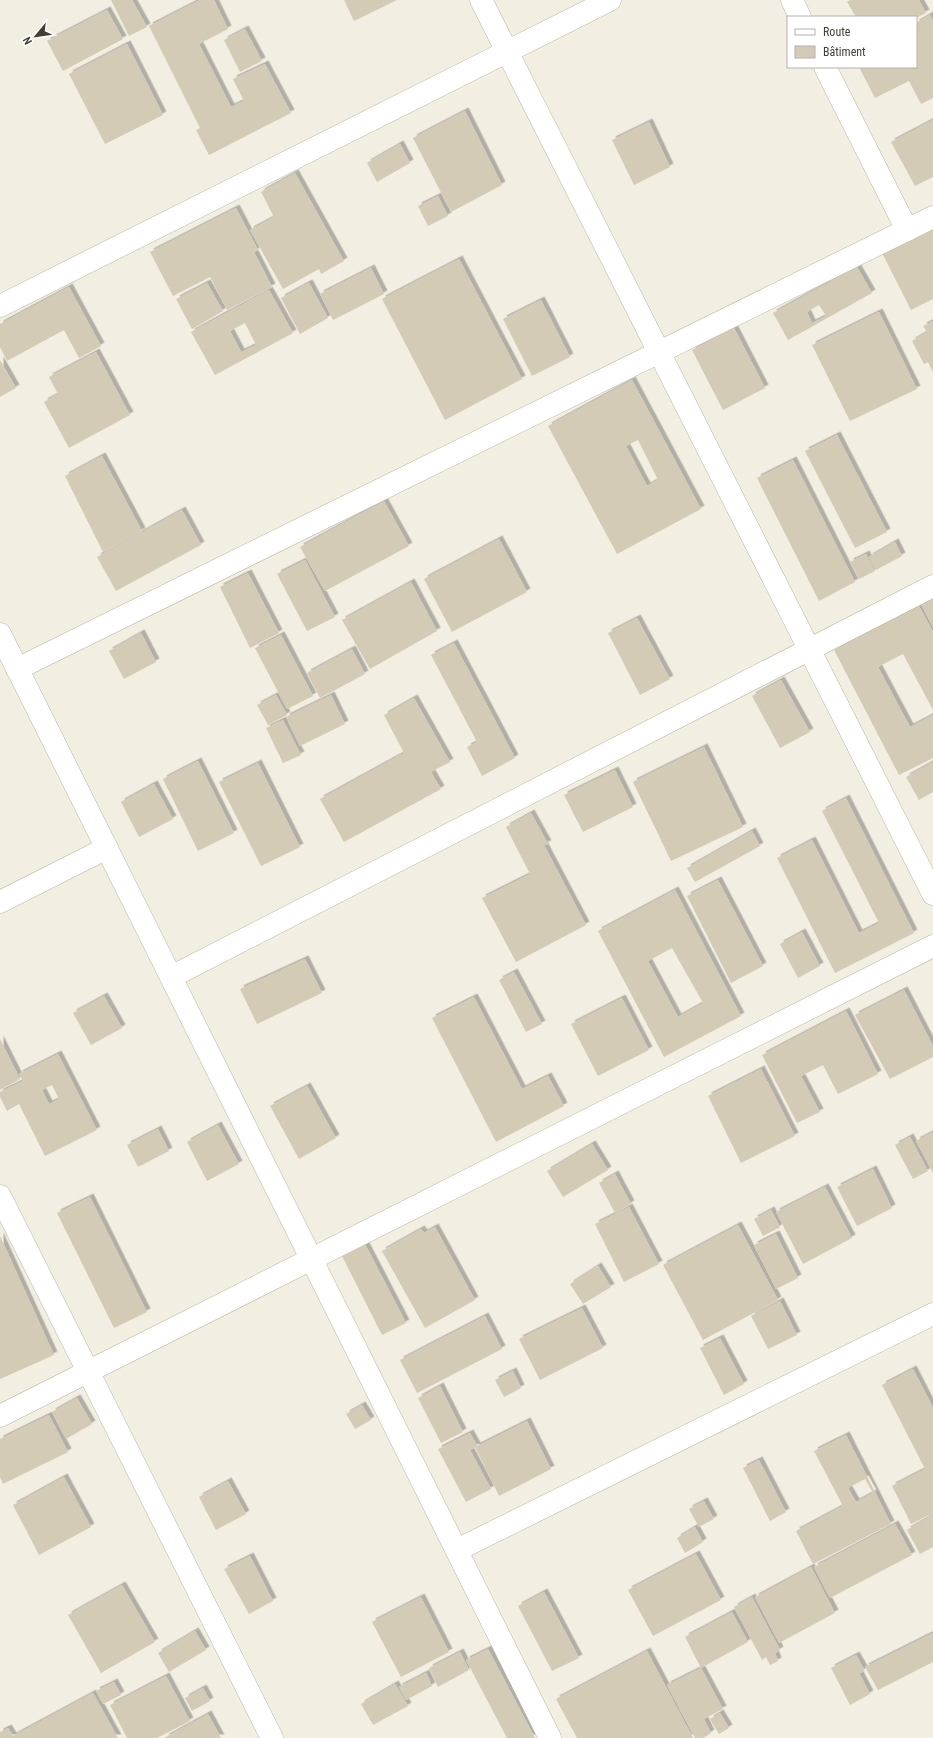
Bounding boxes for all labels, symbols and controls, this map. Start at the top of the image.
north arrow [16,16,56,56]
legend [787,16,917,68]
text: Route [823,25,851,39]
text: N [20,34,35,47]
text: Bâtiment [823,45,866,59]

